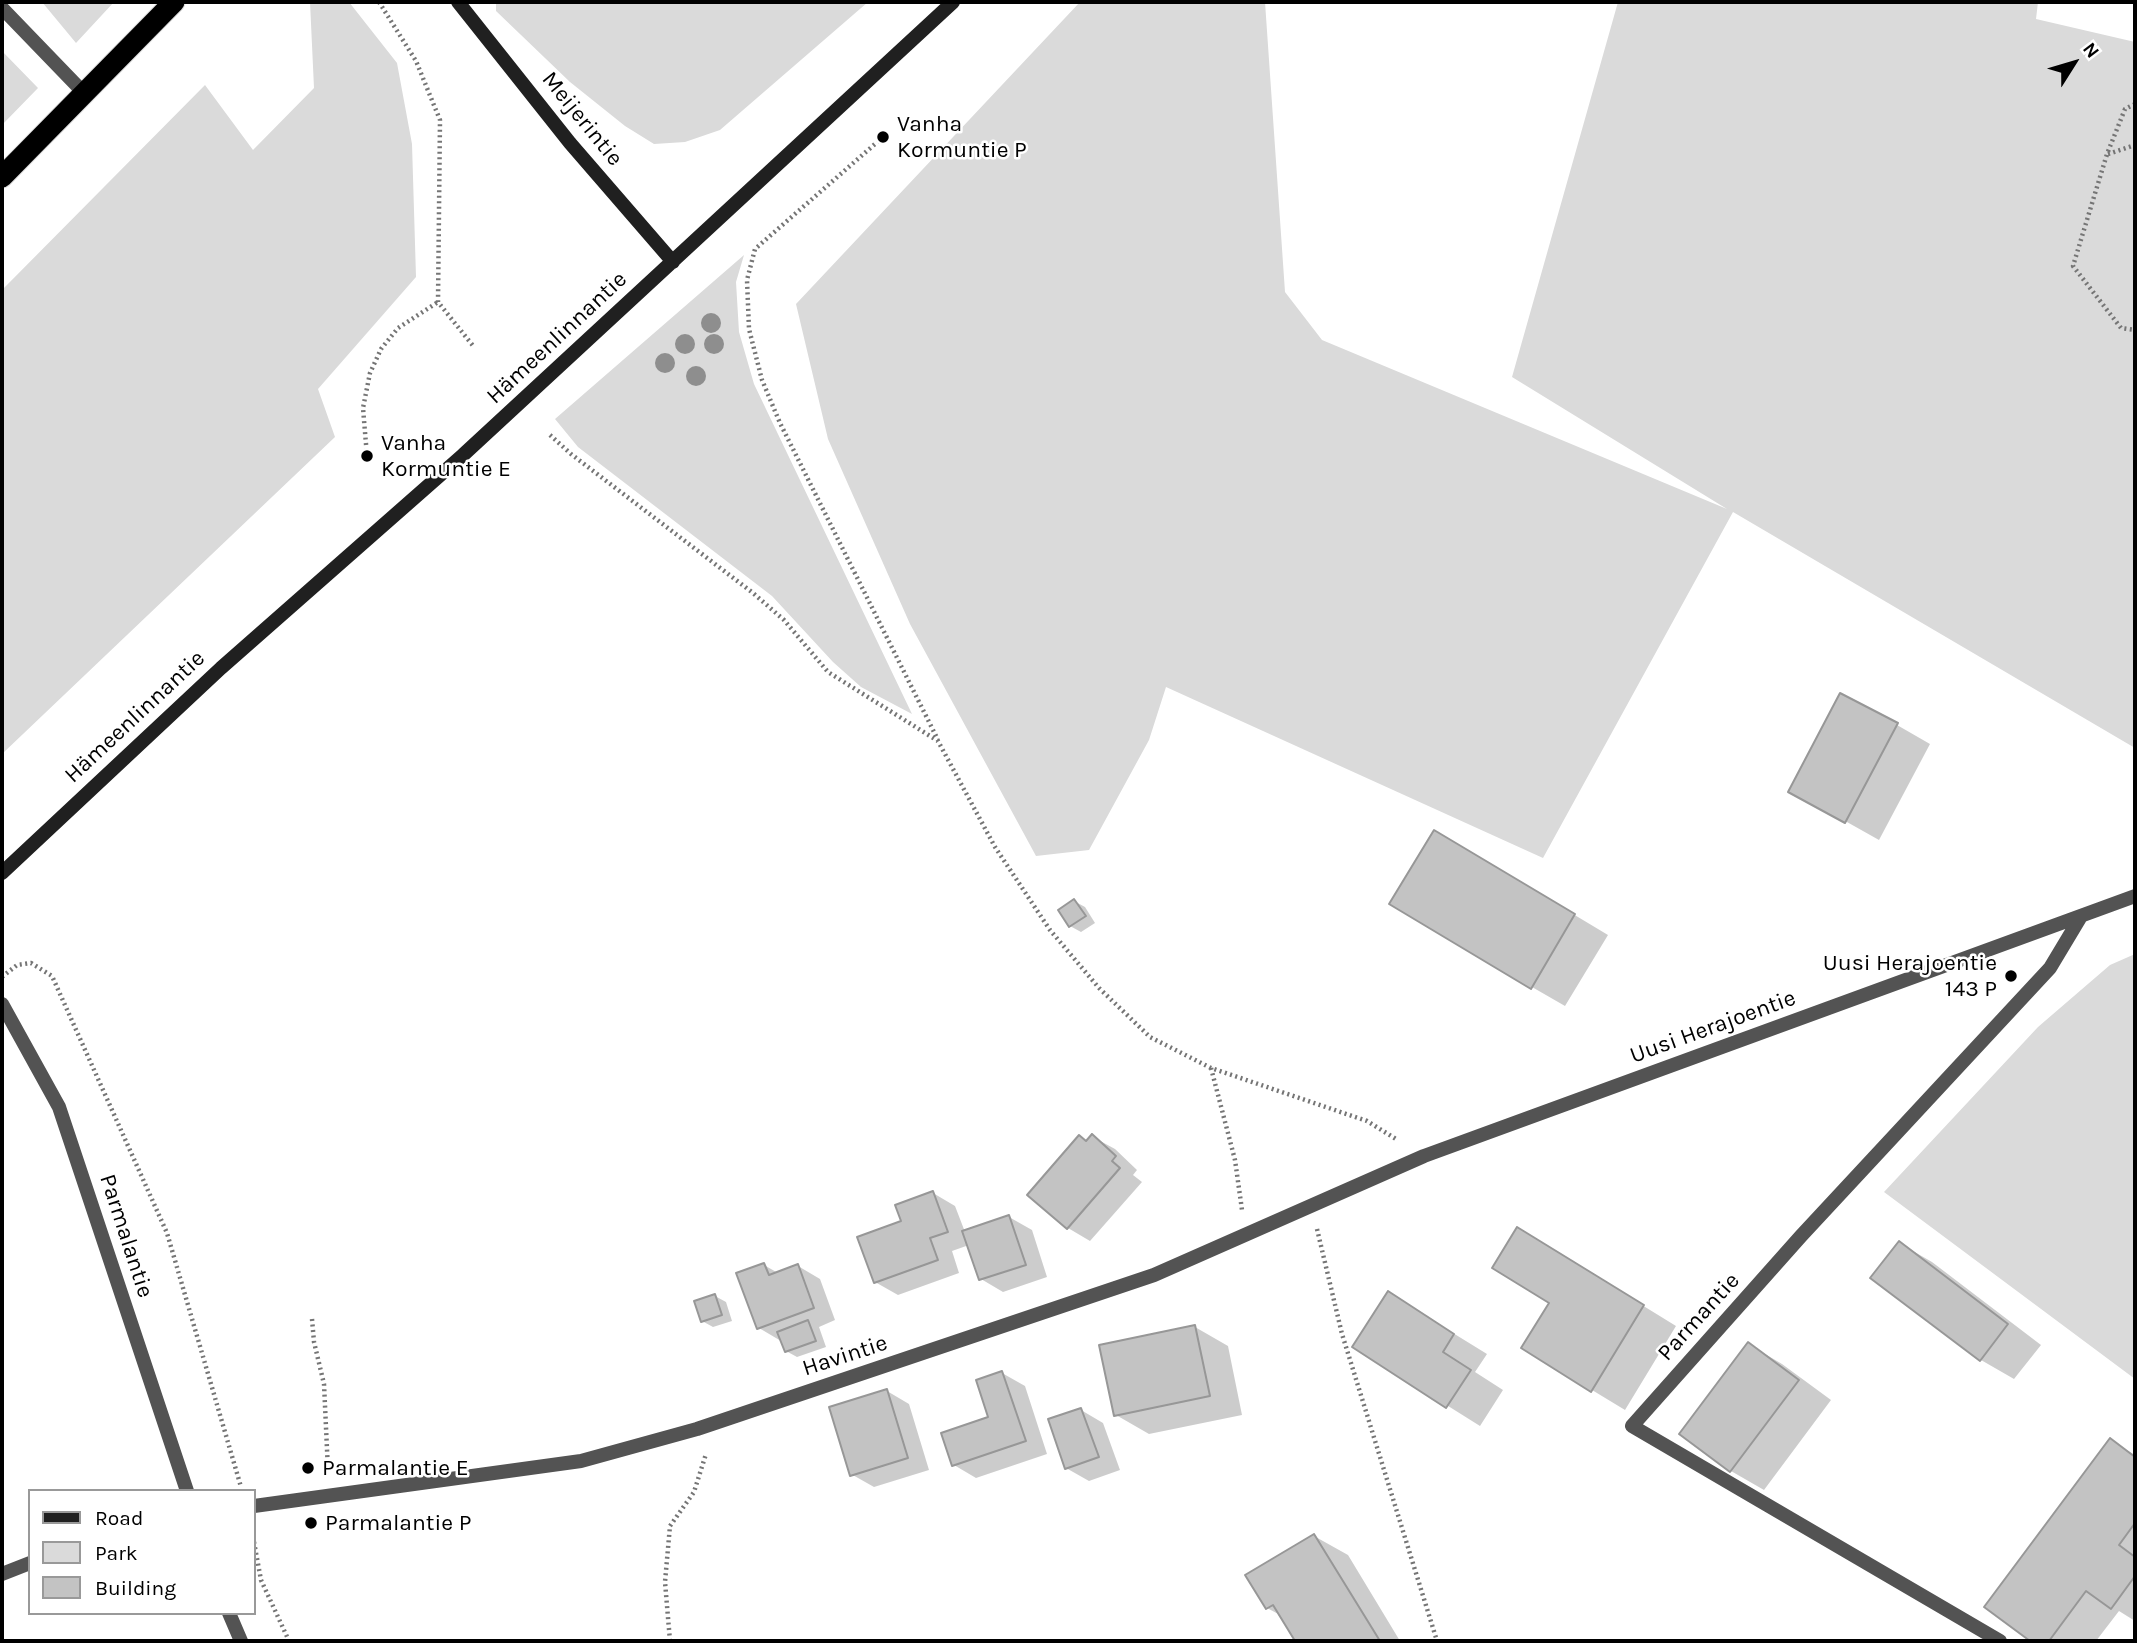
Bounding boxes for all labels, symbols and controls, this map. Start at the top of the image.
north arrow [2039,28,2109,98]
text: N [2078,38,2104,62]
street label: Meijerintie [536,66,628,172]
place label: Vanha Kormuntie P [897,110,1027,164]
marker: Vanha Kormuntie P [875,129,891,145]
street label: Hämeenlinnantie [481,266,633,410]
place label: Vanha Kormuntie E [381,429,511,483]
marker: Vanha Kormuntie E [359,448,375,464]
street label: Hämeenlinnantie [59,645,211,789]
place label: Uusi Herajoentie 143 P [1823,949,1997,1003]
marker: Uusi Herajoentie 143 P [2003,968,2019,984]
street label: Uusi Herajoentie [1626,984,1800,1070]
street label: Parmalantie [93,1171,159,1301]
street label: Parmantie [1652,1267,1746,1367]
street label: Havintie [799,1329,891,1383]
place label: Parmalantie E [322,1454,469,1482]
marker: Parmalantie E [300,1460,316,1476]
legend [28,1489,256,1615]
text: Road [95,1506,143,1530]
place label: Parmalantie P [325,1509,471,1537]
marker: Parmalantie P [303,1515,319,1531]
text: Park [95,1541,138,1565]
text: Building [95,1576,176,1600]

